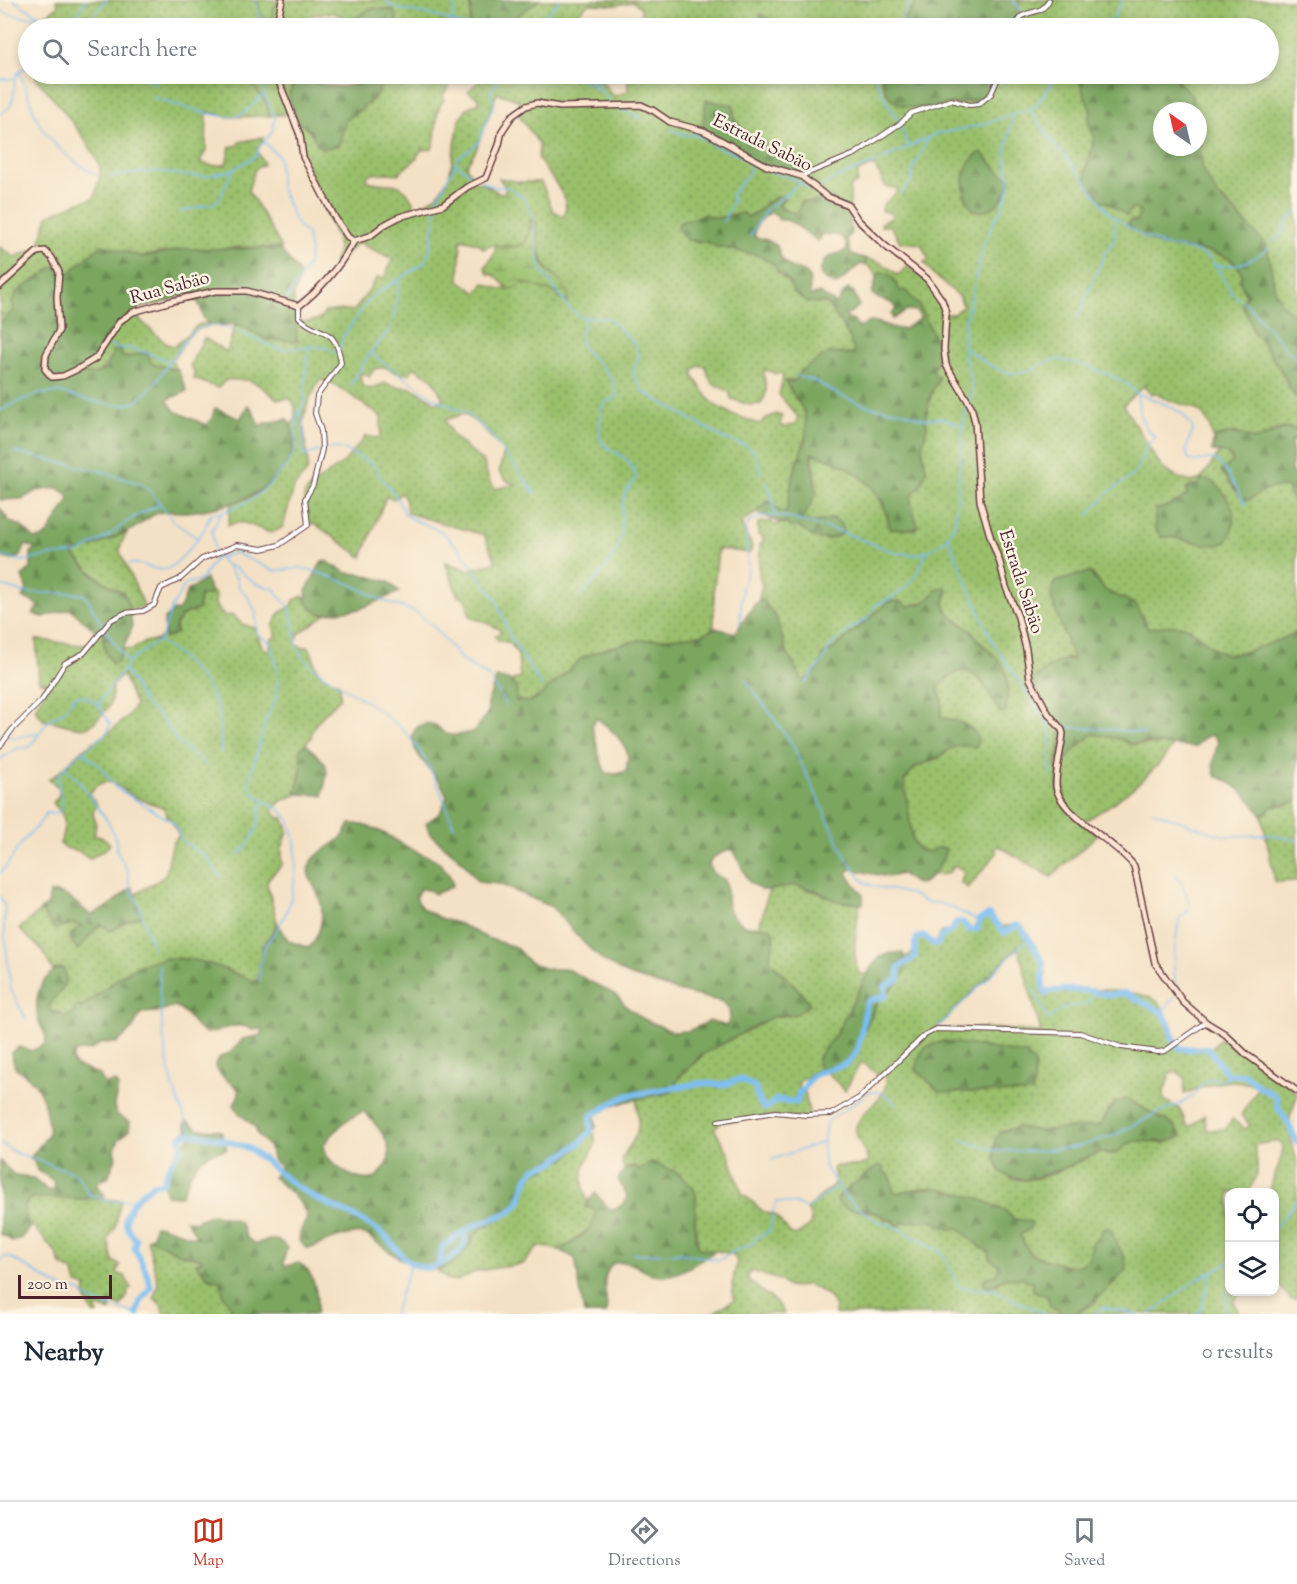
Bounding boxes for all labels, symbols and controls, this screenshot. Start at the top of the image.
search box [18,18,1279,84]
icon: search [39,35,72,68]
text: Search here [87,35,197,67]
north arrow [1153,102,1207,156]
street label: Estrada Sabäo [708,109,816,179]
street label: Rua Sabäo [127,266,213,312]
street label: Estrada Sabäo [991,527,1049,637]
map controls [1225,1188,1279,1296]
button: locate [1225,1188,1279,1242]
button: layers [1225,1242,1279,1296]
scale bar [18,1272,112,1300]
text: 200 m [27,1274,68,1297]
text: Nearby [24,1335,104,1372]
text: 0 results [1202,1339,1273,1368]
tab: Map [192,1514,225,1573]
tab: Directions [608,1514,681,1573]
tab: Saved [1064,1514,1105,1573]

